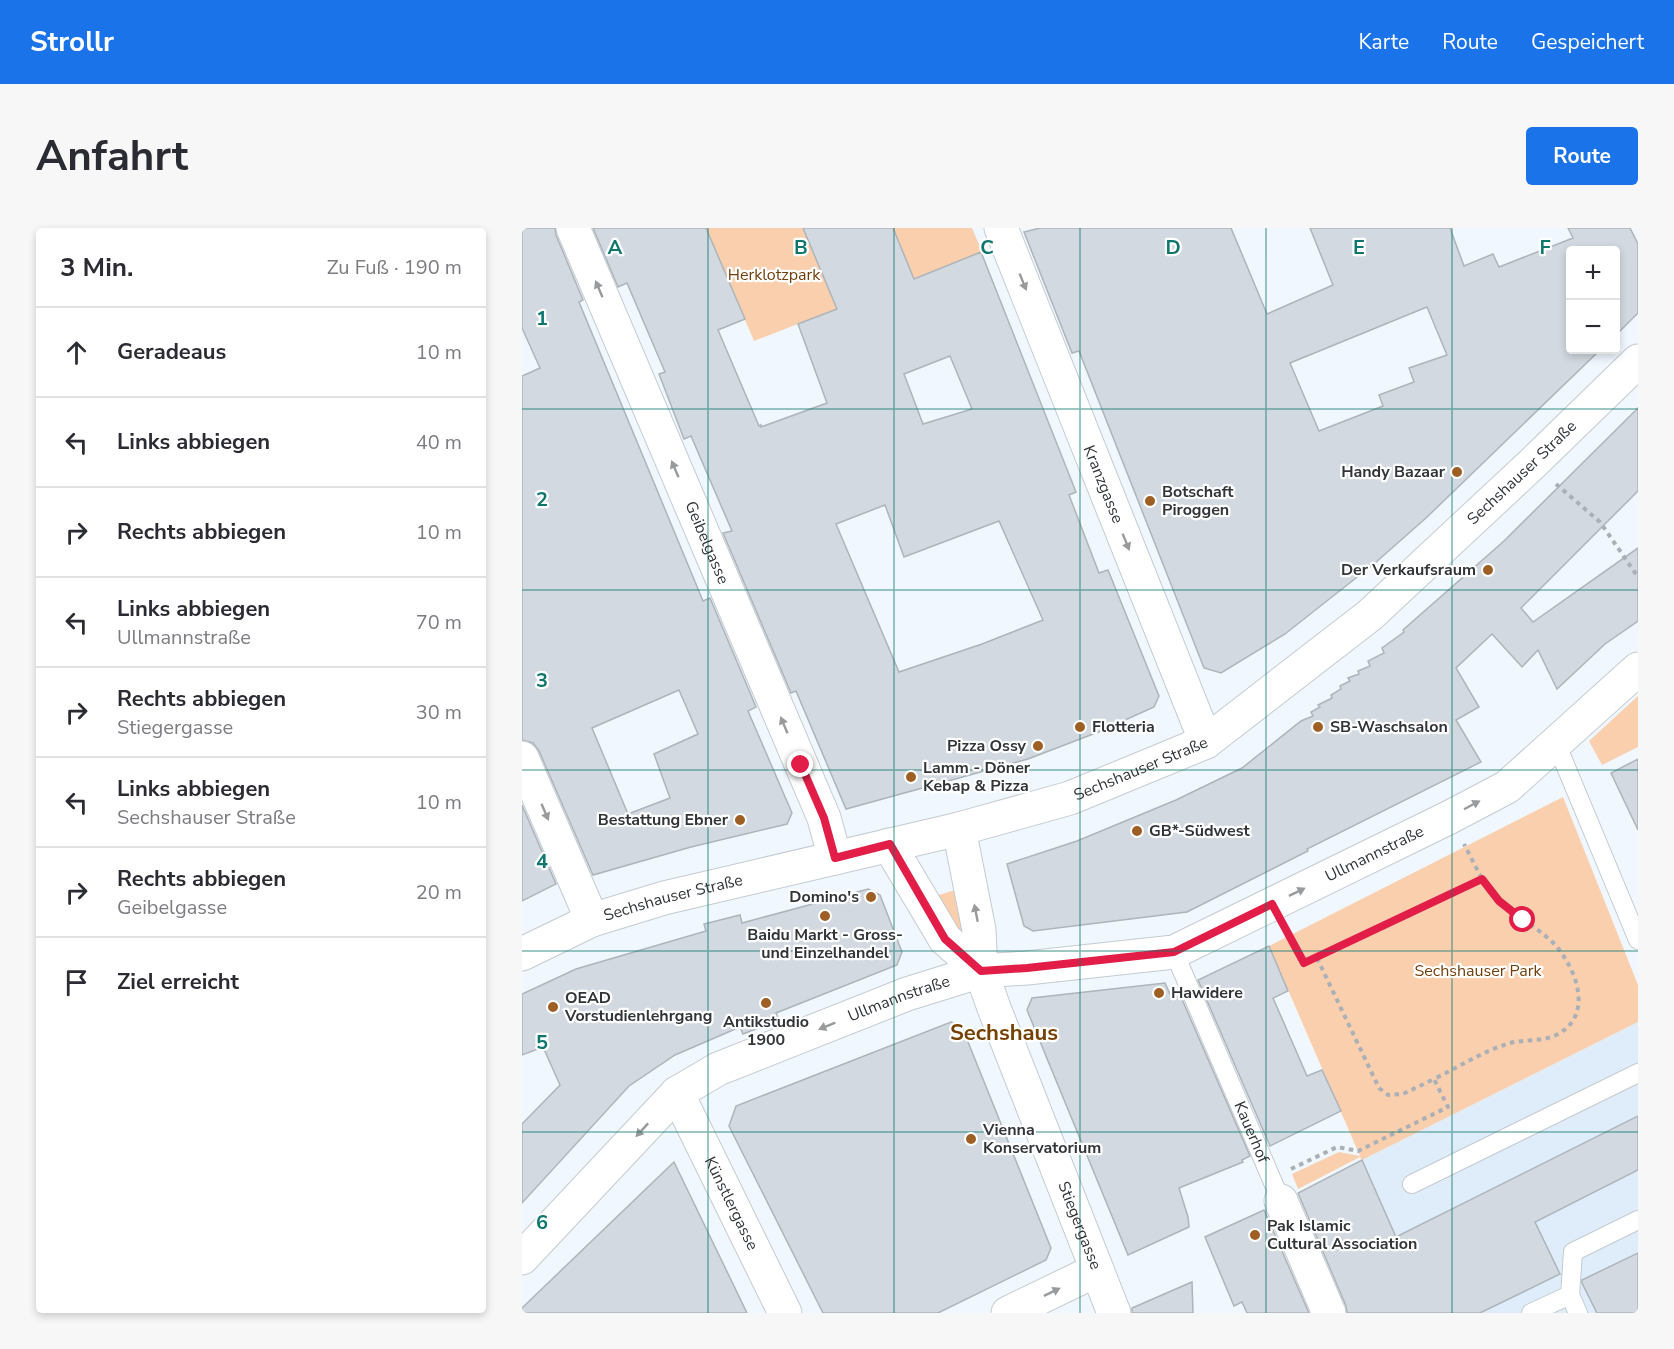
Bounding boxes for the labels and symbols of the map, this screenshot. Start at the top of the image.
text: A [608,234,623,261]
text: B [794,234,808,261]
text: C [980,234,994,261]
text: D [1165,234,1181,261]
text: E [1353,234,1365,261]
text: F [1539,234,1551,261]
park label: Herklotzpark [728,264,821,286]
one-way arrow [1018,274,1028,292]
one-way arrow [594,280,603,298]
text: 1 [536,305,548,332]
street label: Sechshauser Straße [1462,415,1581,530]
street label: Kranzgasse [1078,442,1129,527]
one-way arrow [670,459,680,477]
place label: Handy Bazaar [1341,461,1446,483]
marker: Handy Bazaar [1450,465,1464,479]
place label: Botschaft Piroggen [1162,481,1234,521]
text: 2 [536,486,548,513]
marker: Botschaft Piroggen [1143,494,1157,508]
street label: Geibelgasse [680,498,734,588]
one-way arrow [1121,533,1131,551]
place label: Der Verkaufsraum [1341,559,1476,581]
marker: Der Verkaufsraum [1481,563,1495,577]
text: 3 [536,667,548,694]
one-way arrow [779,716,789,734]
place label: Flotteria [1092,716,1155,738]
place label: SB-Waschsalon [1330,716,1448,738]
marker: Flotteria [1073,720,1087,734]
marker: SB-Waschsalon [1311,720,1325,734]
street label: Sechshauser Straße [1071,731,1211,806]
place label: Pizza Ossy [947,735,1027,757]
marker: Pizza Ossy [1031,739,1045,753]
route end [787,751,813,777]
place label: Lamm - Döner Kebap & Pizza [923,757,1031,797]
marker: Lamm - Döner Kebap & Pizza [904,770,918,784]
one-way arrow [1464,801,1481,810]
one-way arrow [540,803,550,821]
place label: Bestattung Ebner [598,809,729,831]
marker: Bestattung Ebner [733,813,747,827]
place label: GB*-Südwest [1149,820,1250,842]
street label: Ullmannstraße [1322,820,1428,887]
marker: GB*-Südwest [1130,824,1144,838]
text: 4 [536,848,548,875]
street label: Sechshauser Straße [601,869,745,927]
place label: Domino's [789,886,859,908]
one-way arrow [1289,887,1306,896]
marker: Domino's [864,890,878,904]
one-way arrow [971,903,980,922]
route start [1509,906,1535,932]
marker: Baidu Markt - Gross- und Einzelhandel [818,909,832,923]
place label: Baidu Markt - Gross- und Einzelhandel [747,924,903,964]
park label: Sechshauser Park [1414,960,1543,982]
street label: Ullmannstraße [845,970,953,1027]
place label: Hawidere [1171,982,1243,1004]
marker: Hawidere [1152,986,1166,1000]
place label: OEAD Vorstudienlehrgang [564,987,712,1027]
marker: Antikstudio 1900 [759,996,773,1010]
marker: OEAD Vorstudienlehrgang [546,1000,560,1014]
place label: Antikstudio 1900 [723,1011,809,1051]
district label: Sechshaus [950,1018,1058,1048]
one-way arrow [818,1021,836,1031]
text: 5 [536,1029,548,1056]
street label: Kauerhof [1228,1098,1275,1167]
place label: Vienna Konservatorium [982,1119,1101,1159]
one-way arrow [636,1122,649,1137]
marker: Vienna Konservatorium [964,1132,978,1146]
street label: Künstlergasse [699,1153,763,1254]
street label: Stiegergasse [1052,1178,1107,1273]
text: 6 [536,1209,548,1236]
place label: Pak Islamic Cultural Association [1267,1215,1417,1255]
marker: Pak Islamic Cultural Association [1248,1228,1262,1242]
one-way arrow [1044,1287,1061,1296]

